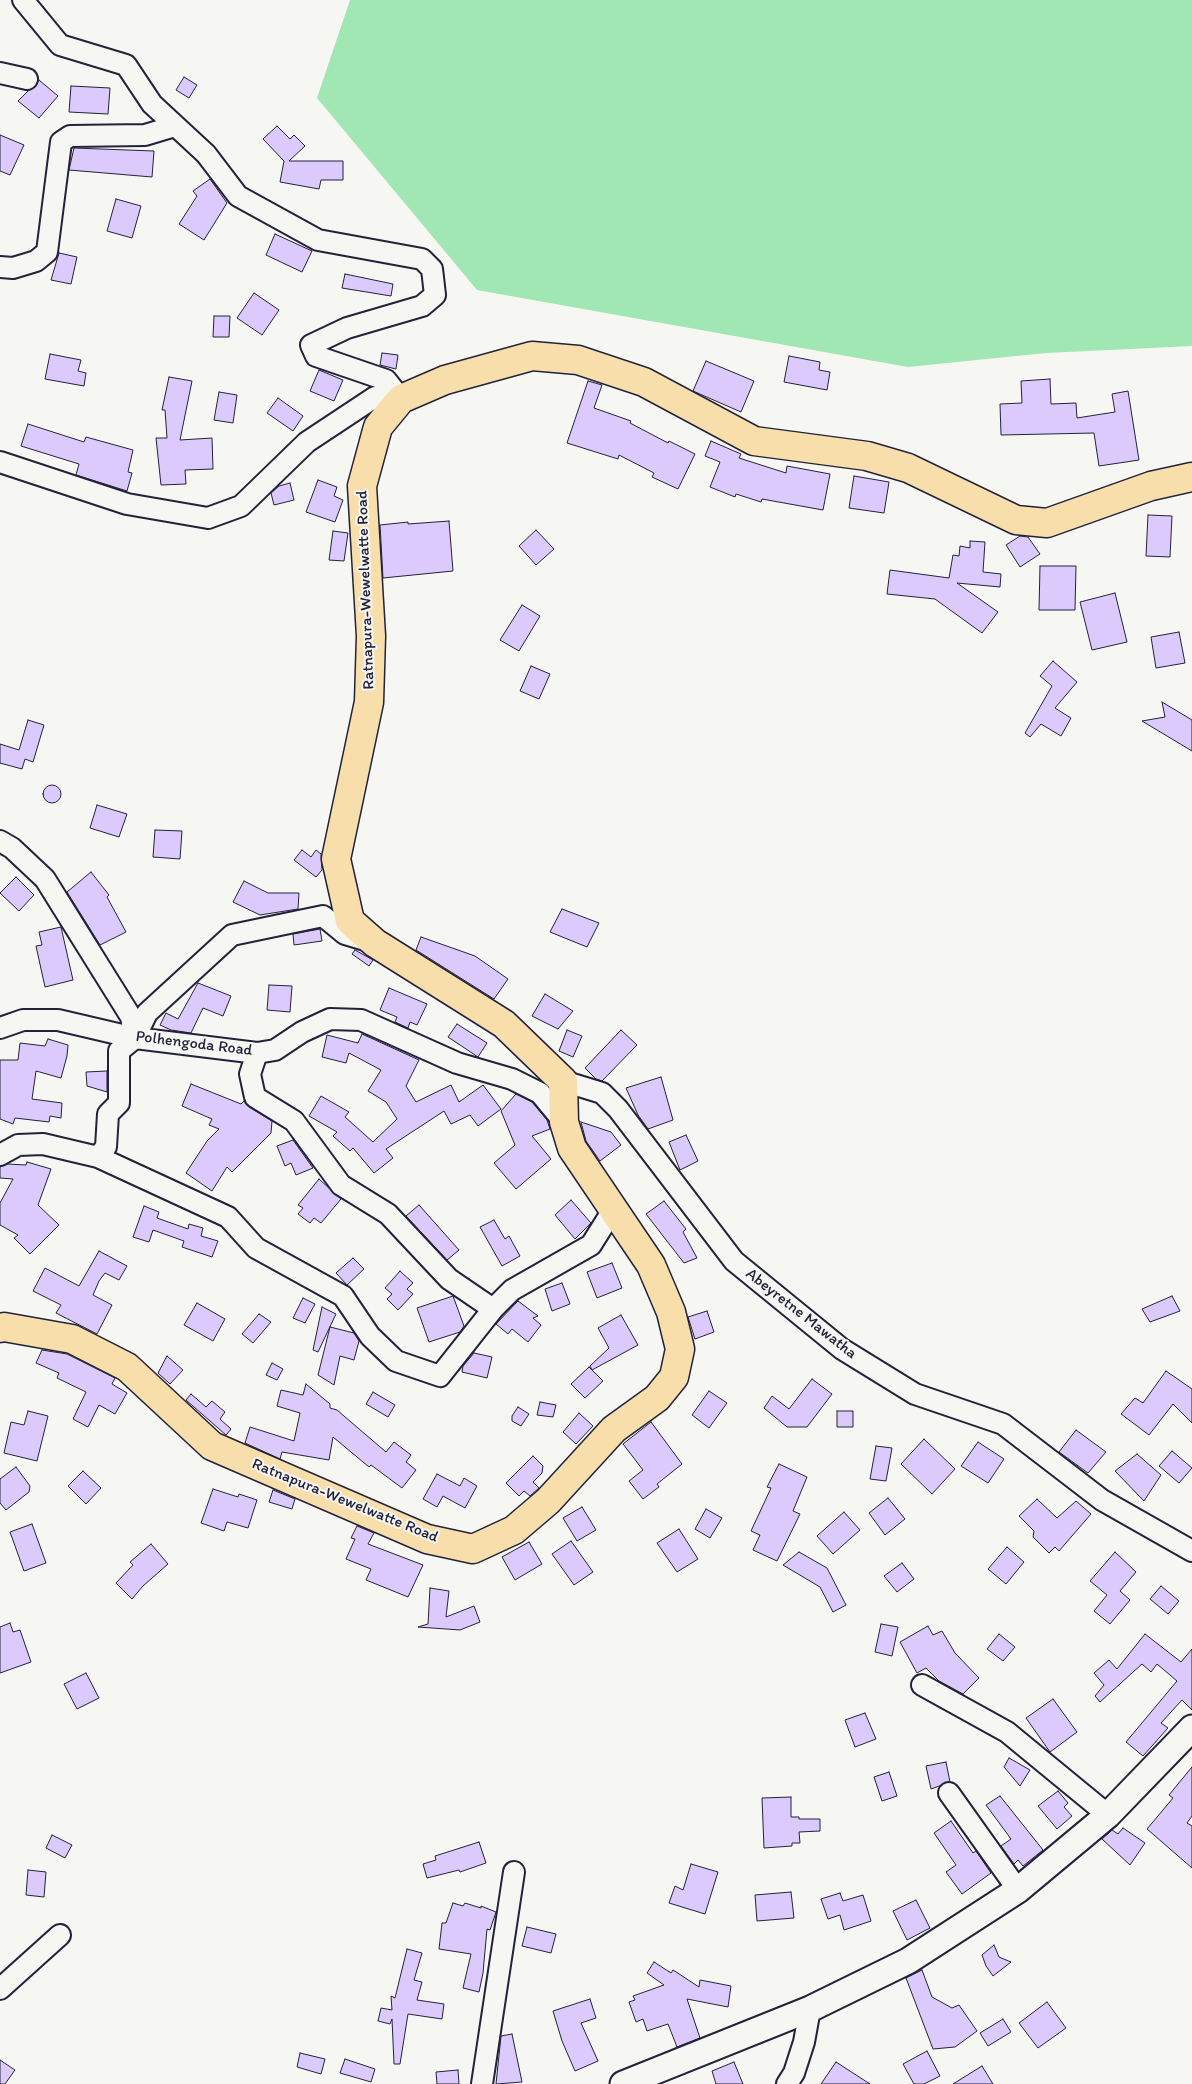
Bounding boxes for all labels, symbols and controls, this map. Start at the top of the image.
street label: Ratnapura-Wewelwatte Road [353,490,379,690]
street label: Polhengoda Road [135,1027,253,1061]
street label: Abeyretne Mawatha [742,1265,860,1363]
street label: Ratnapura-Wewelwatte Road [249,1455,441,1547]

